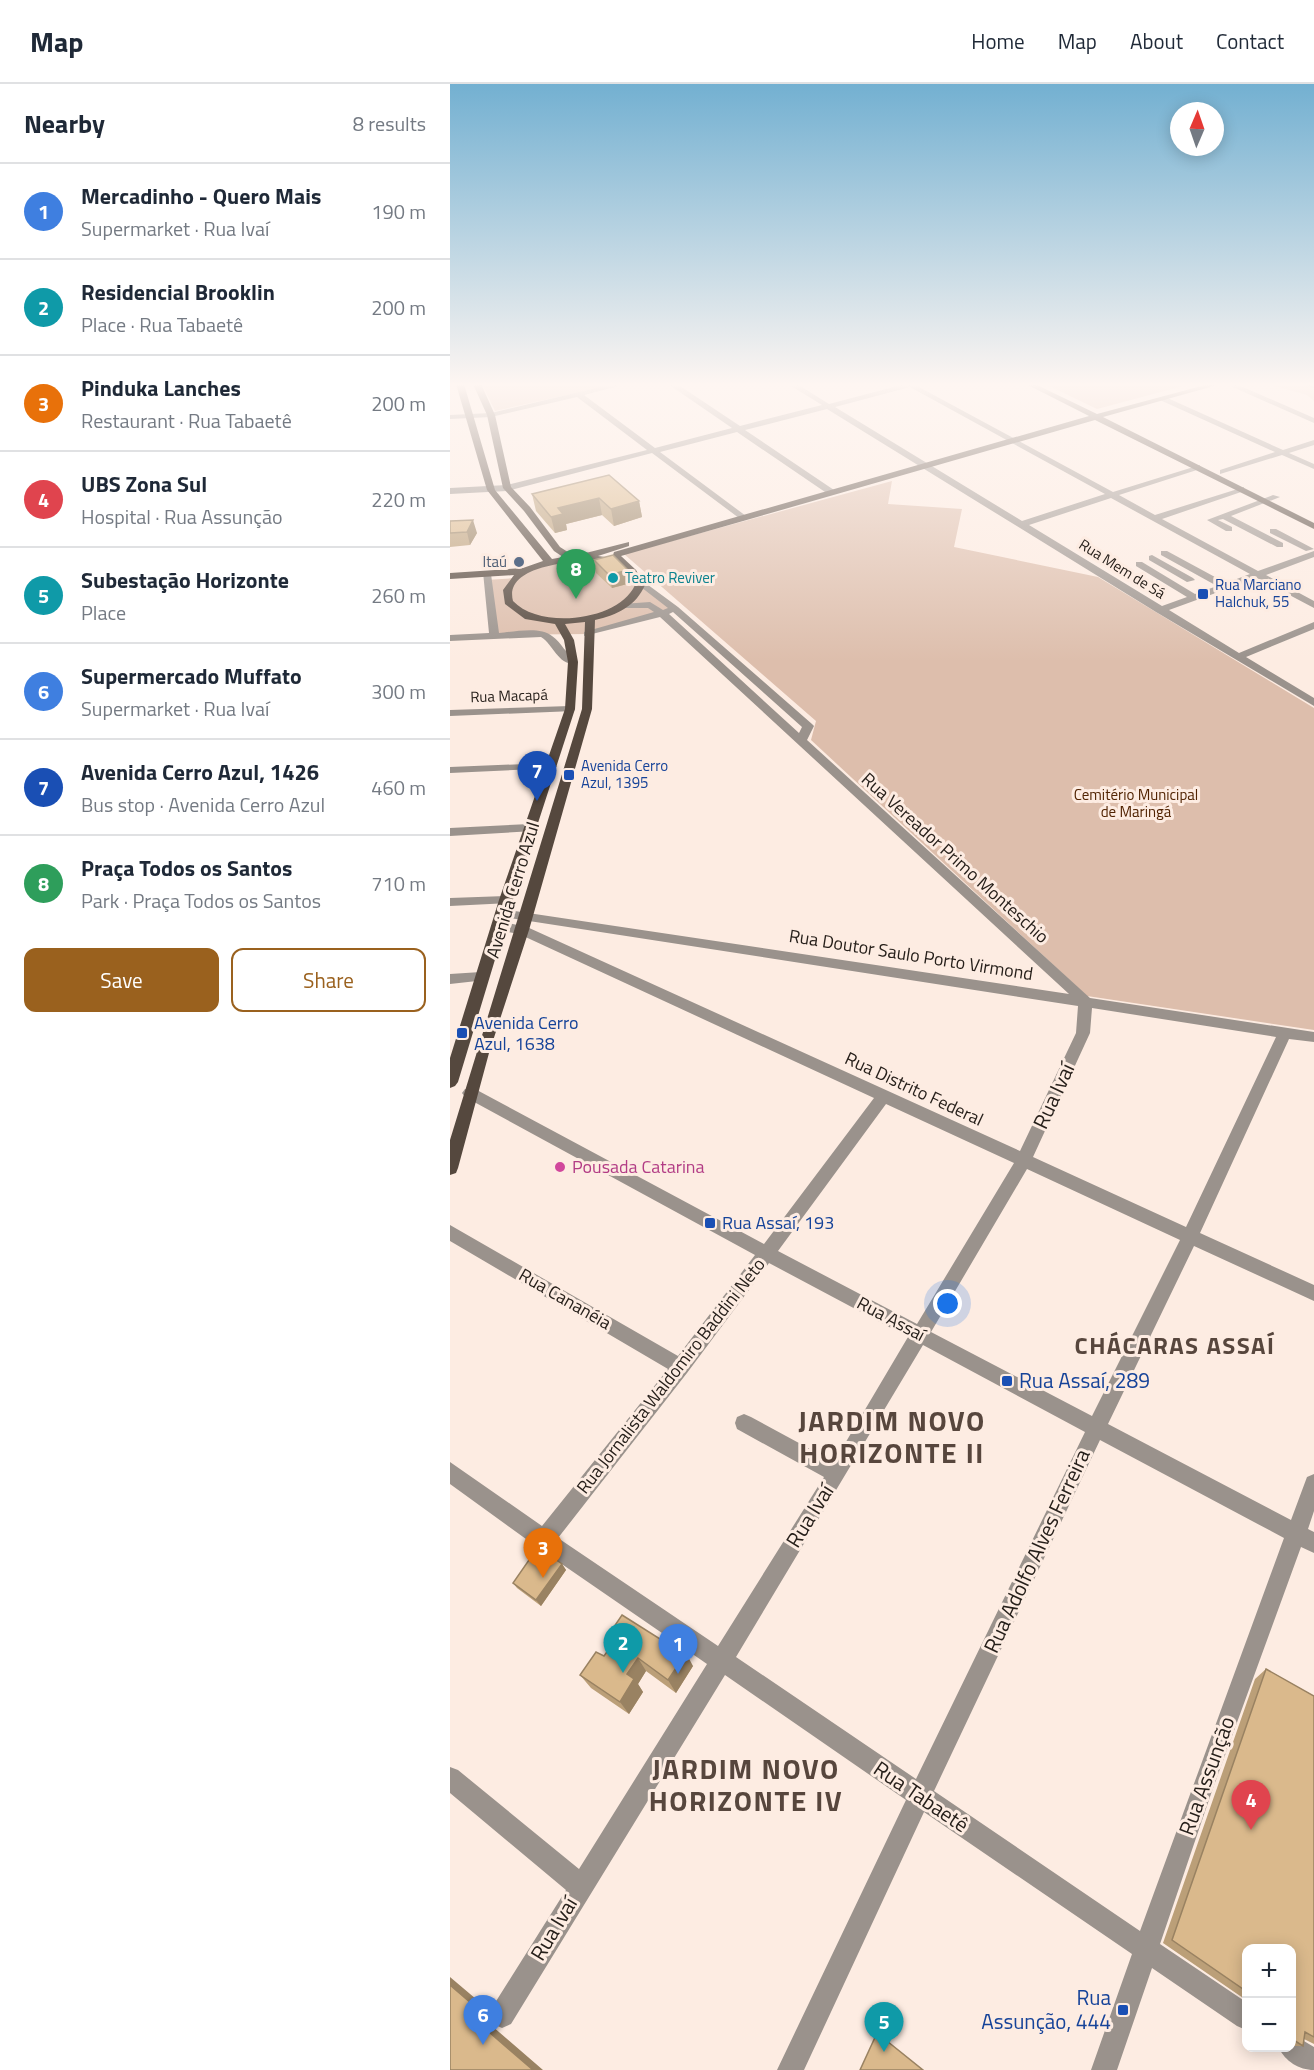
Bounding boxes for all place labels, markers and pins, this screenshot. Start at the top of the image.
place label: Itaú [483,550,507,573]
pin: 8 [556,550,596,599]
marker: Itaú [512,555,526,569]
place label: Teatro Reviver [625,566,715,589]
marker: Teatro Reviver [606,571,620,585]
place label: Rua Marciano Halchuk, 55 [1215,573,1302,613]
marker: Rua Marciano Halchuk, 55 [1196,587,1210,601]
pin: 7 [518,752,556,801]
place label: Avenida Cerro Azul, 1395 [581,754,668,794]
marker: Avenida Cerro Azul, 1395 [562,768,576,782]
place label: Avenida Cerro Azul, 1638 [474,1009,579,1057]
marker: Avenida Cerro Azul, 1638 [455,1026,469,1040]
place label: Pousada Catarina [572,1153,705,1180]
marker: Pousada Catarina [553,1160,567,1174]
place label: Rua Assaí, 193 [722,1209,834,1236]
marker: Rua Assaí, 193 [703,1216,717,1230]
place label: Rua Assaí, 289 [1019,1364,1150,1396]
marker: Rua Assaí, 289 [1000,1374,1014,1388]
pin: 3 [524,1528,562,1578]
pin: 2 [604,1624,642,1673]
pin: 1 [658,1624,698,1674]
pin: 4 [1232,1780,1270,1830]
place label: Rua Assunção, 444 [981,1981,1111,2037]
pin: 6 [464,1996,502,2045]
pin: 5 [864,2002,904,2052]
marker: Rua Assunção, 444 [1116,2003,1130,2017]

